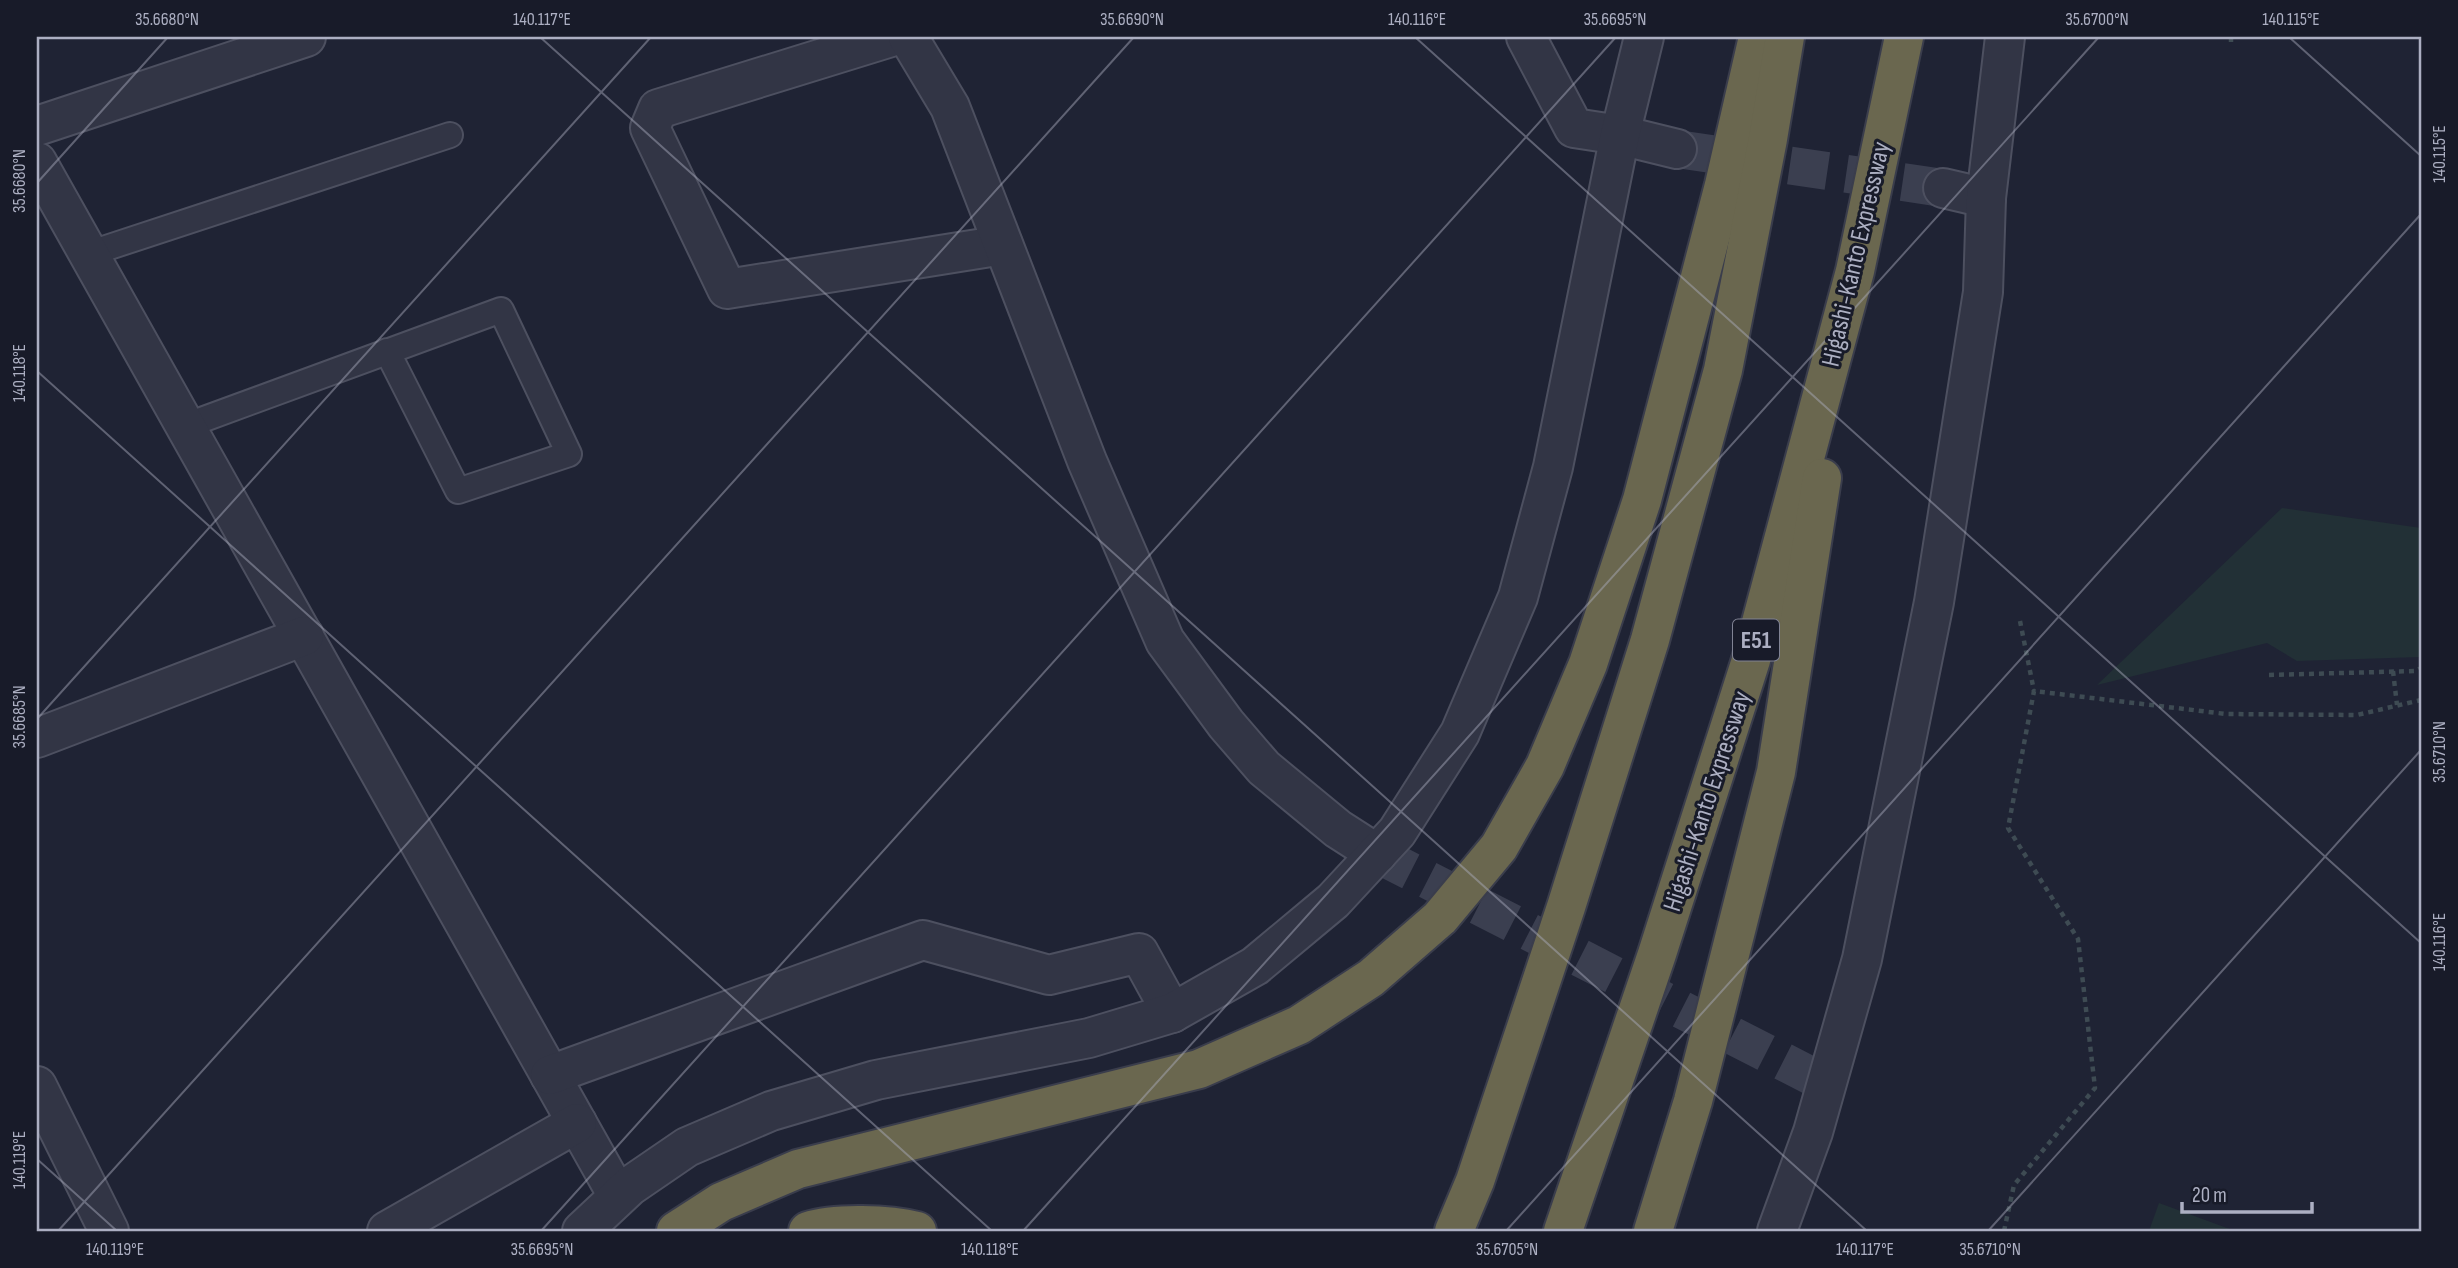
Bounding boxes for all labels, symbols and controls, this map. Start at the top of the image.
text: 35.6680°N [135,9,199,30]
text: 140.117°E [513,9,571,30]
text: 35.6690°N [1100,9,1164,30]
text: 140.116°E [1388,9,1446,30]
text: 35.6695°N [1583,9,1647,30]
text: 35.6700°N [2065,9,2129,30]
text: 140.115°E [2262,9,2320,30]
text: 140.115°E [2429,125,2450,183]
street label: Higashi-Kanto Expressway [1816,139,1897,370]
text: 35.6680°N [9,149,30,213]
text: 140.118°E [9,344,30,402]
road number: E51 [1733,620,1779,660]
text: 35.6685°N [9,685,30,749]
street label: Higashi-Kanto Expressway [1657,687,1758,916]
text: 35.6710°N [2429,721,2450,783]
text: 140.116°E [2429,913,2450,971]
text: 140.119°E [9,1131,30,1189]
scale bar [2182,1170,2311,1214]
text: 20 m [2192,1183,2227,1208]
text: 140.119°E [86,1239,144,1260]
text: 35.6695°N [510,1239,574,1260]
text: 140.118°E [961,1239,1019,1260]
text: 35.6705°N [1476,1239,1538,1260]
text: 140.117°E [1836,1239,1894,1260]
text: 35.6710°N [1959,1239,2021,1260]

